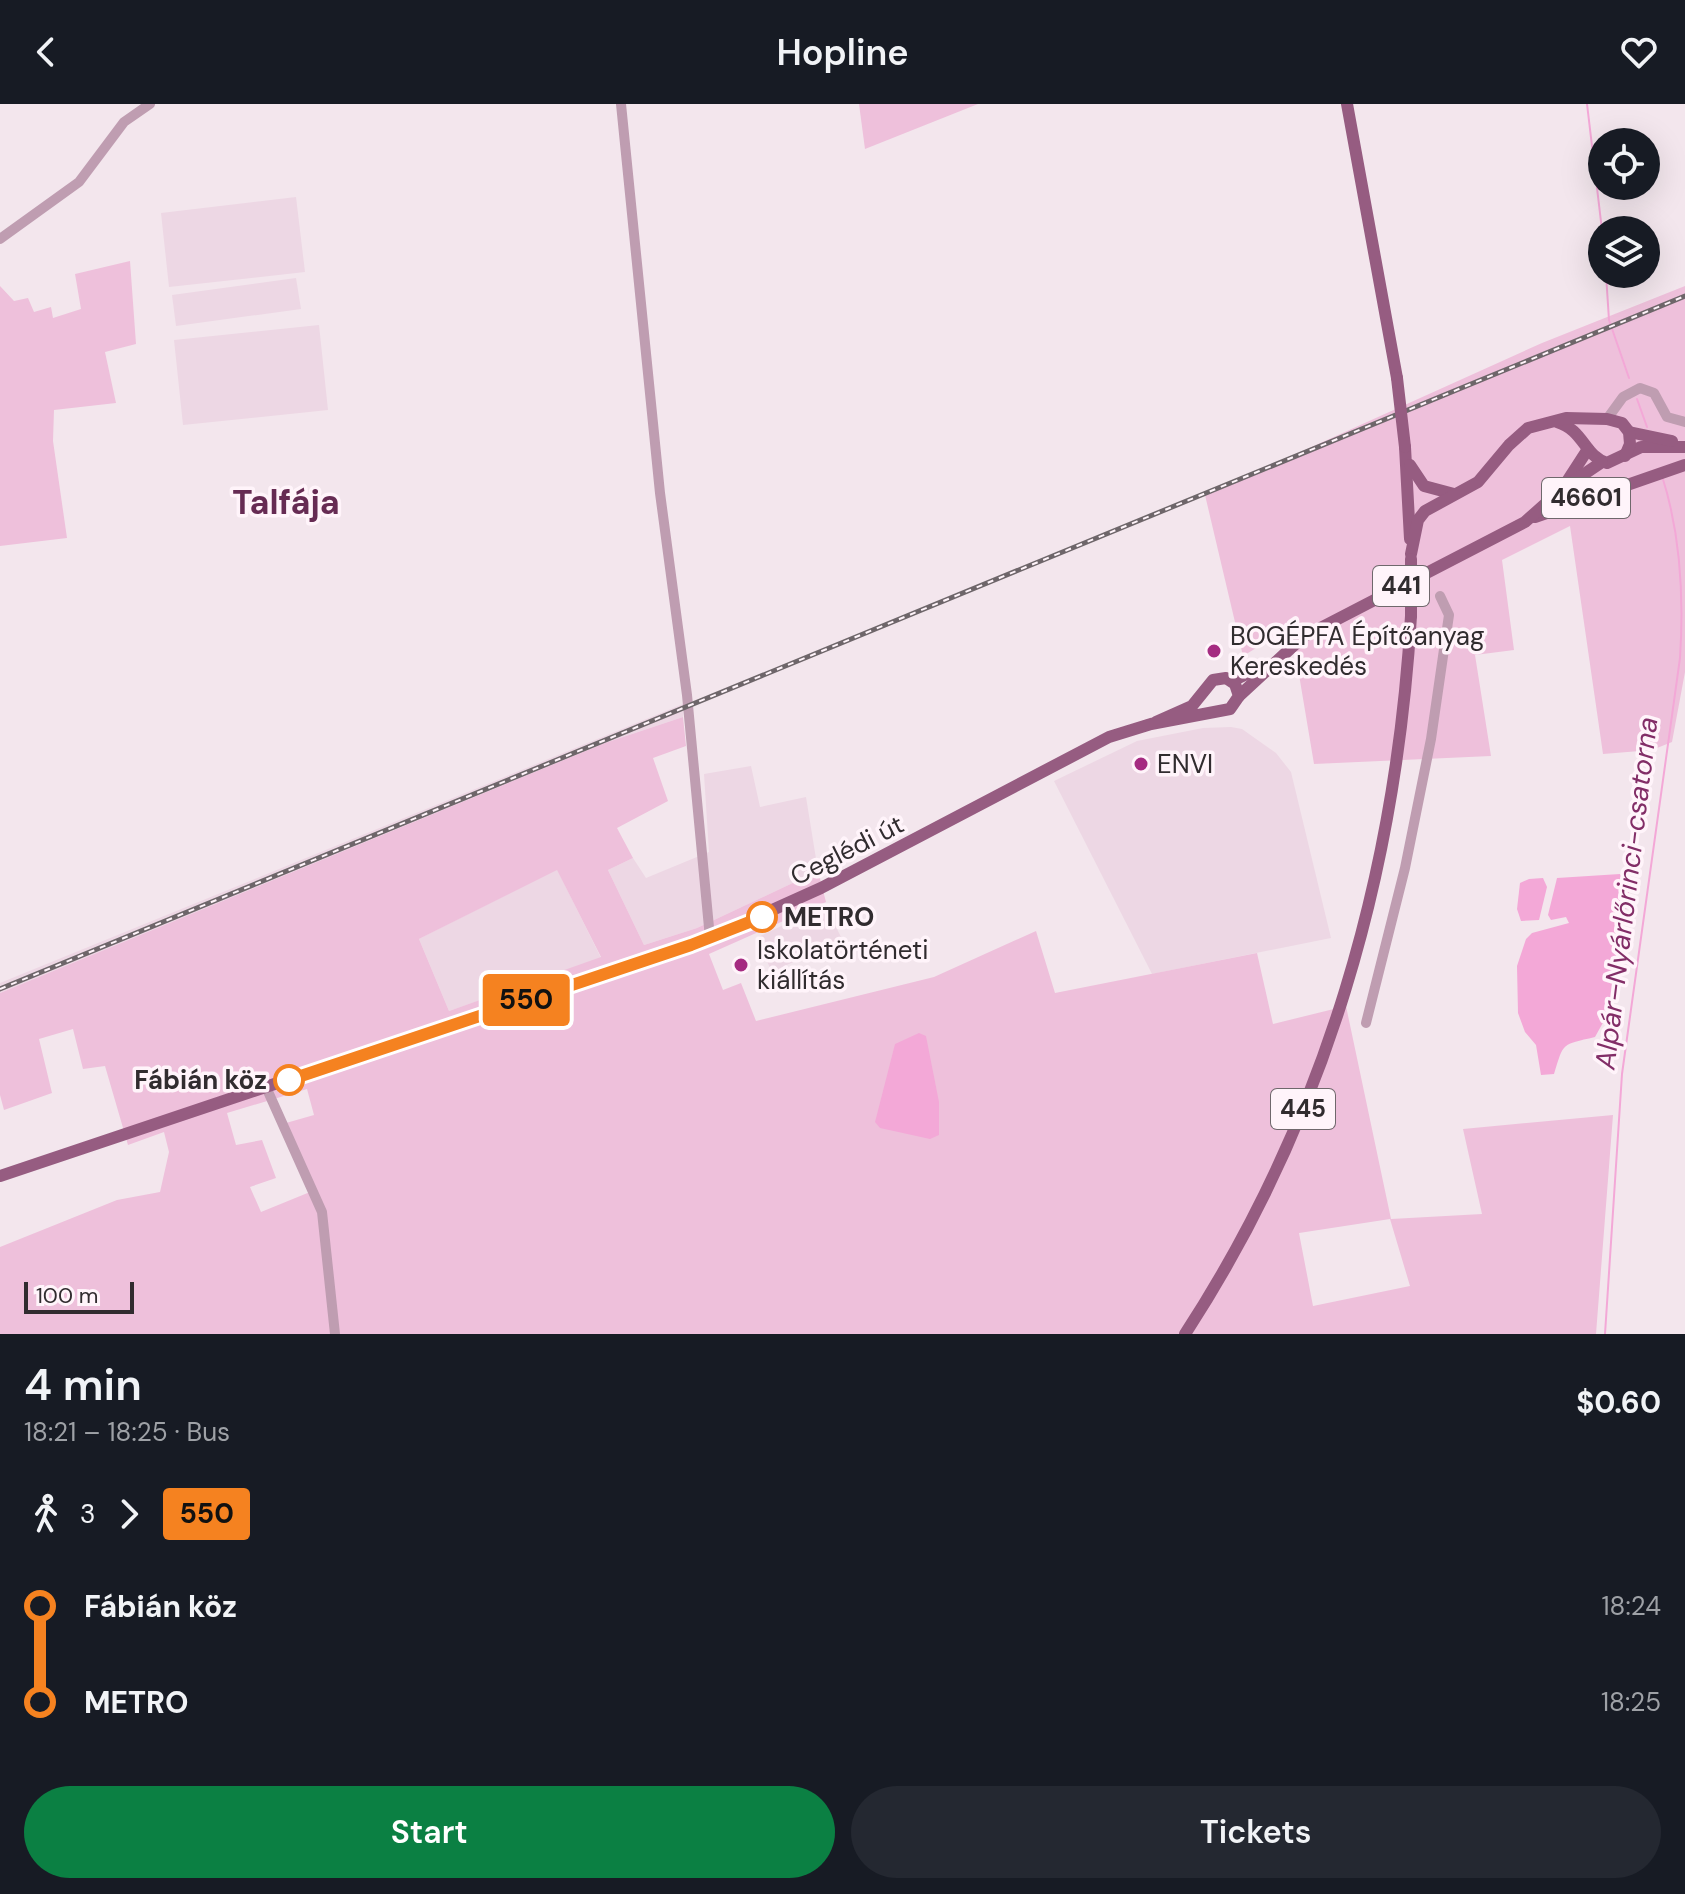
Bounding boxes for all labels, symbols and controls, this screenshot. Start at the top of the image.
text: Hopline [776,29,909,76]
icon: back [24,30,68,74]
icon: heart [1617,30,1661,74]
map controls [1588,128,1660,288]
button: locate [1588,128,1660,200]
button: layers [1588,216,1660,288]
road number: 46601 [1542,478,1630,518]
district label: Talfája [232,480,340,525]
road number: 441 [1373,566,1429,606]
place label: BOGÉPFA Építőanyag Kereskedés [1230,619,1485,683]
marker: BOGÉPFA Építőanyag Kereskedés [1205,642,1223,660]
water label: Alpár–Nyárlőrinci-csatorna [1586,715,1666,1072]
place label: ENVI [1157,747,1213,781]
marker: ENVI [1132,755,1150,773]
street label: Ceglédi út [784,807,910,893]
place label: METRO [784,900,875,934]
marker: METRO [747,902,777,932]
place label: Iskolatörténeti kiállítás [757,933,928,997]
marker: Iskolatörténeti kiállítás [732,956,750,974]
line badge: 550 [480,974,572,1026]
text: 550 [499,981,553,1018]
place label: Fábián köz [134,1063,267,1097]
marker: Fábián köz [274,1065,304,1095]
road number: 445 [1271,1089,1335,1129]
scale bar [24,1278,134,1314]
text: 100 m [36,1281,98,1310]
text: 4 min [24,1356,142,1414]
text: $0.60 [1576,1383,1661,1422]
text: 18:21 – 18:25 · Bus [24,1415,230,1449]
icon: walk [24,1492,68,1536]
icon: forward [107,1492,151,1536]
text: 550 [179,1495,234,1532]
text: 3 [80,1497,95,1531]
text: Fábián köz [84,1587,237,1626]
text: 18:24 [1602,1589,1661,1623]
text: METRO [84,1683,188,1722]
text: 18:25 [1601,1685,1661,1719]
button: Start [24,1786,835,1878]
button: Tickets [851,1786,1661,1878]

